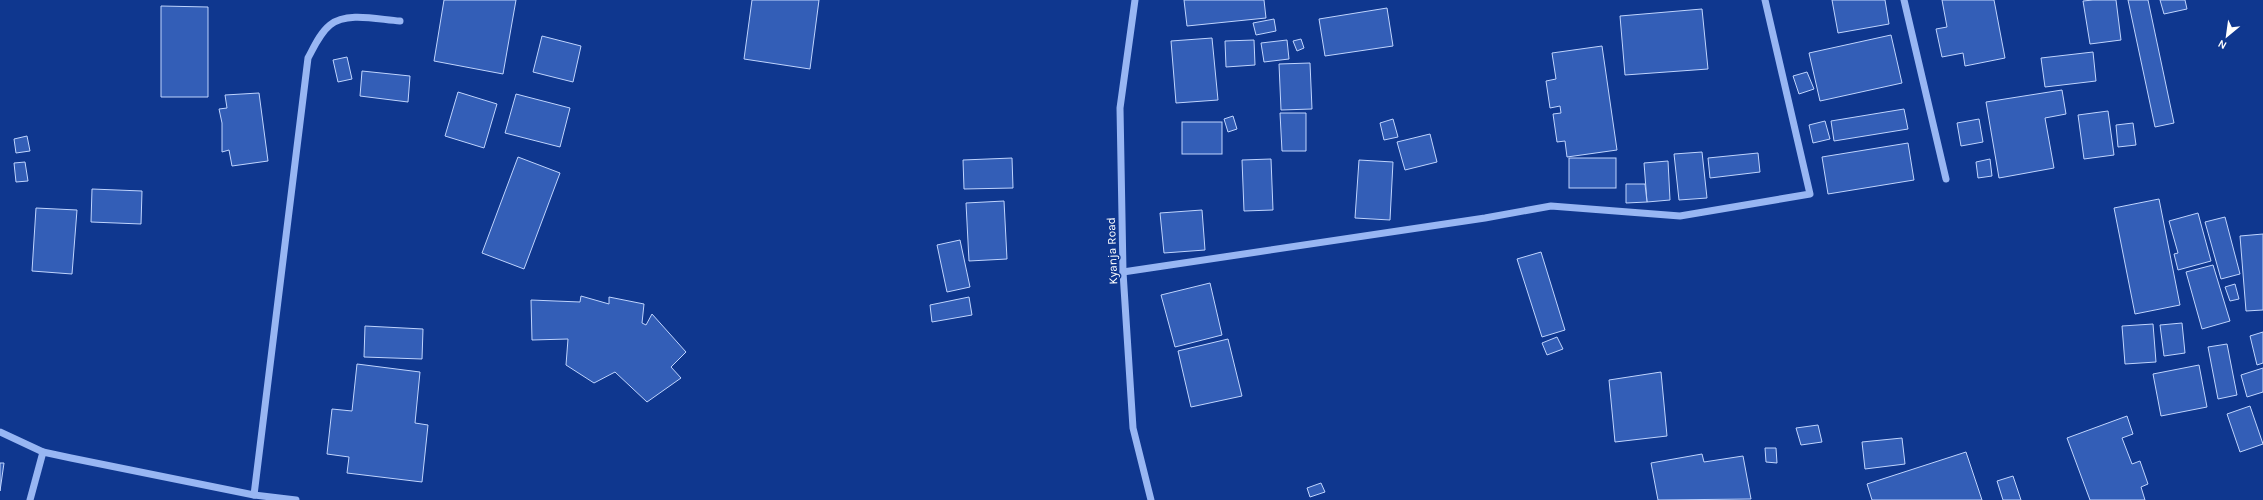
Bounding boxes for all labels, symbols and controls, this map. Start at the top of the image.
north arrow [2207,16,2247,56]
text: N [2216,37,2229,52]
street label: Kyanja Road [1104,217,1120,285]

